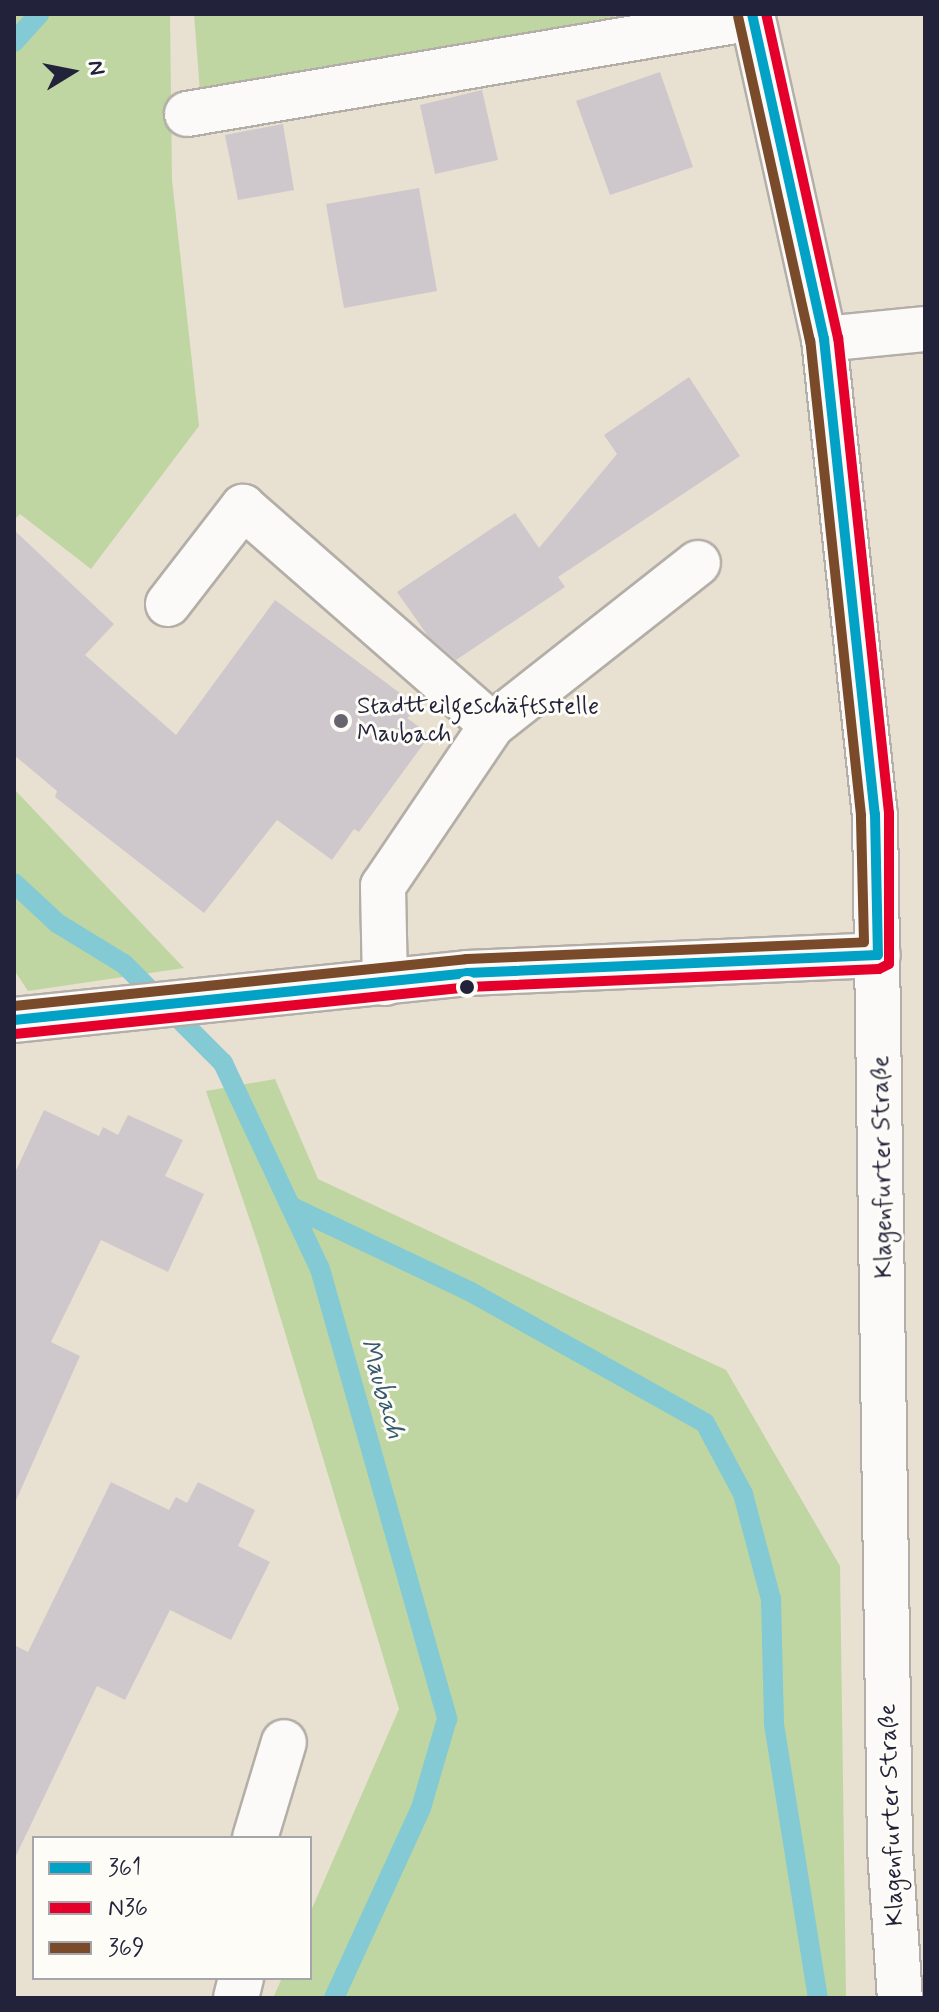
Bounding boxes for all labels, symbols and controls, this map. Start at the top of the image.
north arrow [32,32,112,112]
text: N [81,58,111,77]
place label: Stadtteilgeschäftsstelle Maubach [357,693,599,749]
marker: Stadtteilgeschäftsstelle Maubach [332,712,350,730]
unlabelled marker [459,979,475,995]
street label: Klagenfurter Straße [867,1057,899,1277]
water label: Maubach [352,1336,410,1442]
street label: Klagenfurter Straße [874,1705,910,1925]
legend [32,1836,312,1980]
text: 361 [108,1853,141,1884]
text: N36 [108,1893,148,1924]
text: 369 [108,1933,145,1964]

